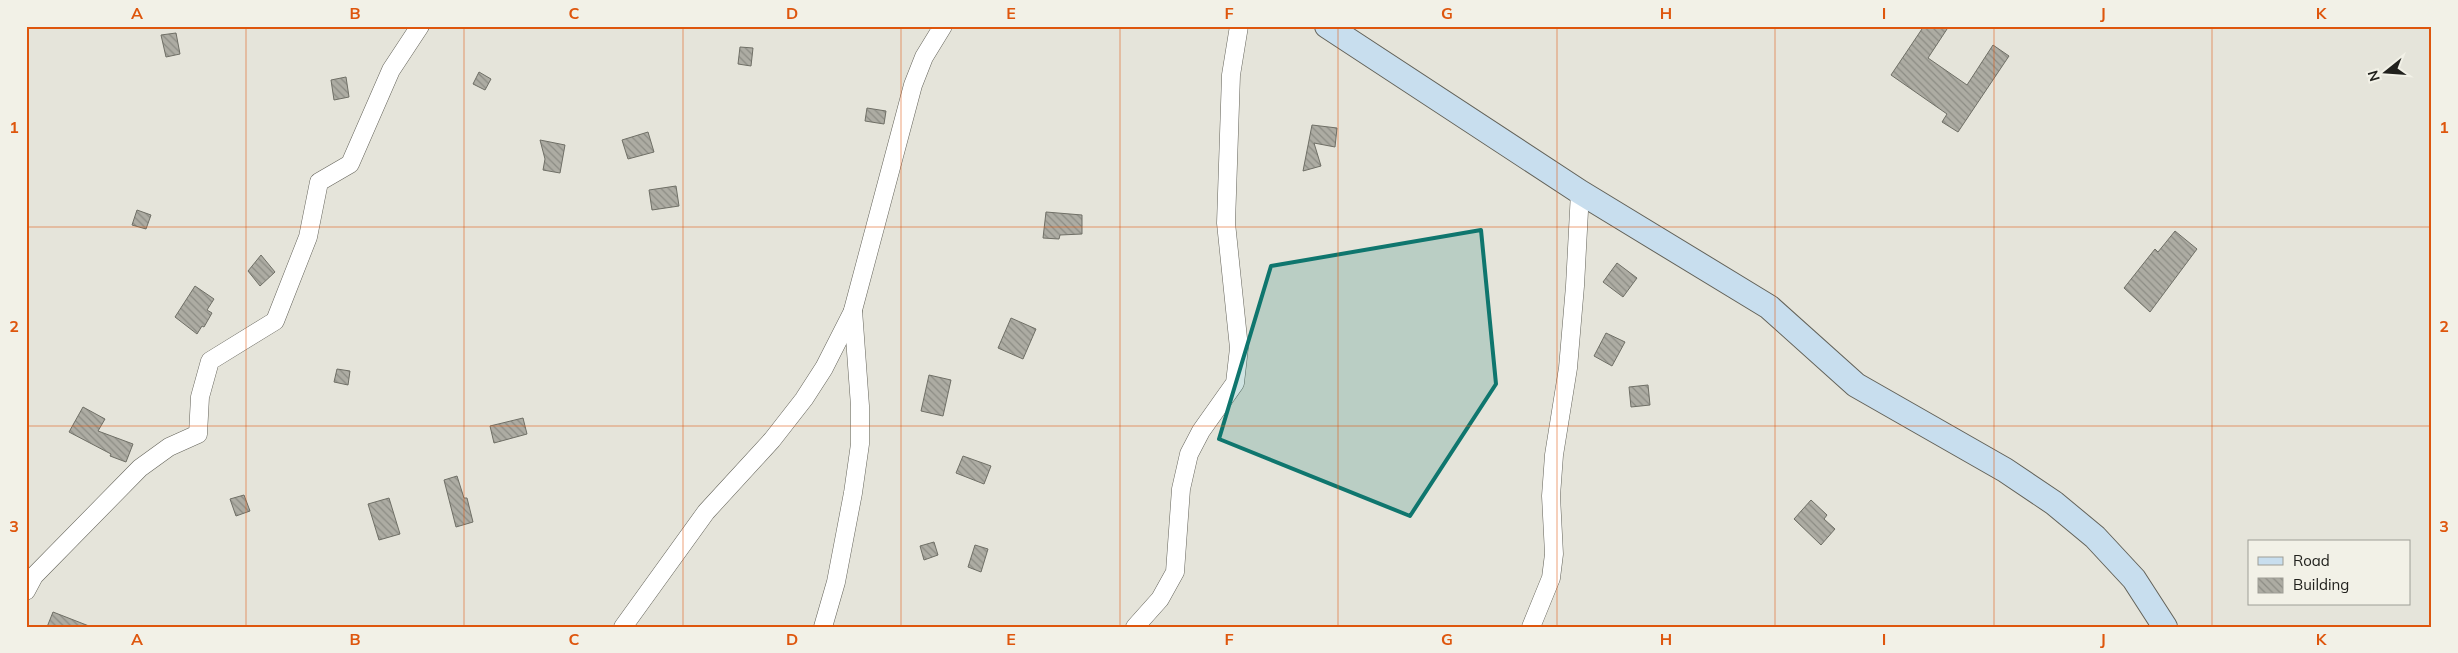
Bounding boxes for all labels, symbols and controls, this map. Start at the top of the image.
text: A [131,3,143,23]
text: B [349,3,361,23]
text: C [569,3,580,23]
text: D [786,3,798,23]
text: E [1006,3,1016,23]
text: F [1224,3,1234,23]
text: G [1441,3,1453,23]
text: H [1660,3,1672,23]
text: I [1882,3,1886,23]
text: J [2100,3,2106,23]
text: K [2316,3,2328,23]
north arrow [2360,48,2410,98]
text: N [2363,68,2384,83]
text: 1 [9,117,19,137]
text: 1 [2439,117,2449,137]
text: 2 [9,316,19,336]
text: 2 [2439,316,2449,336]
text: 3 [9,516,19,536]
text: 3 [2439,516,2449,536]
legend [2248,540,2410,606]
text: Road [2293,551,2330,570]
text: Building [2293,575,2349,594]
text: A [131,629,143,649]
text: B [349,629,361,649]
text: C [569,629,580,649]
text: D [786,629,798,649]
text: E [1006,629,1016,649]
text: F [1224,629,1234,649]
text: G [1441,629,1453,649]
text: H [1660,629,1672,649]
text: I [1882,629,1886,649]
text: J [2100,629,2106,649]
text: K [2316,629,2328,649]

